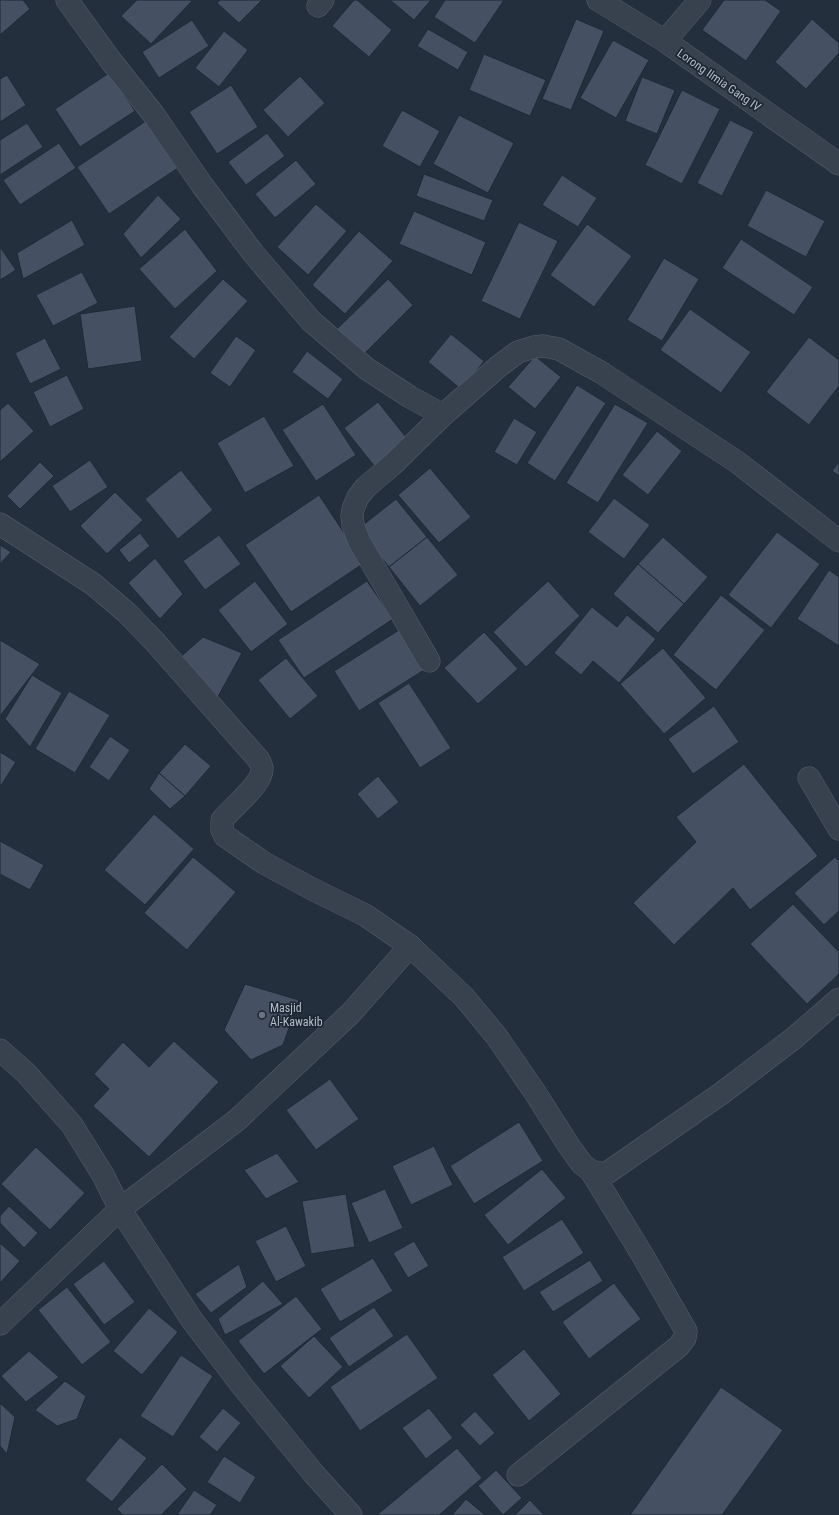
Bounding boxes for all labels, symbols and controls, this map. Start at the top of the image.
street label: Lorong Ilmia Gang IV [674,46,764,114]
place label: Masjid Al-Kawakib [270,1001,323,1029]
marker: Masjid Al-Kawakib [257,1010,267,1020]

